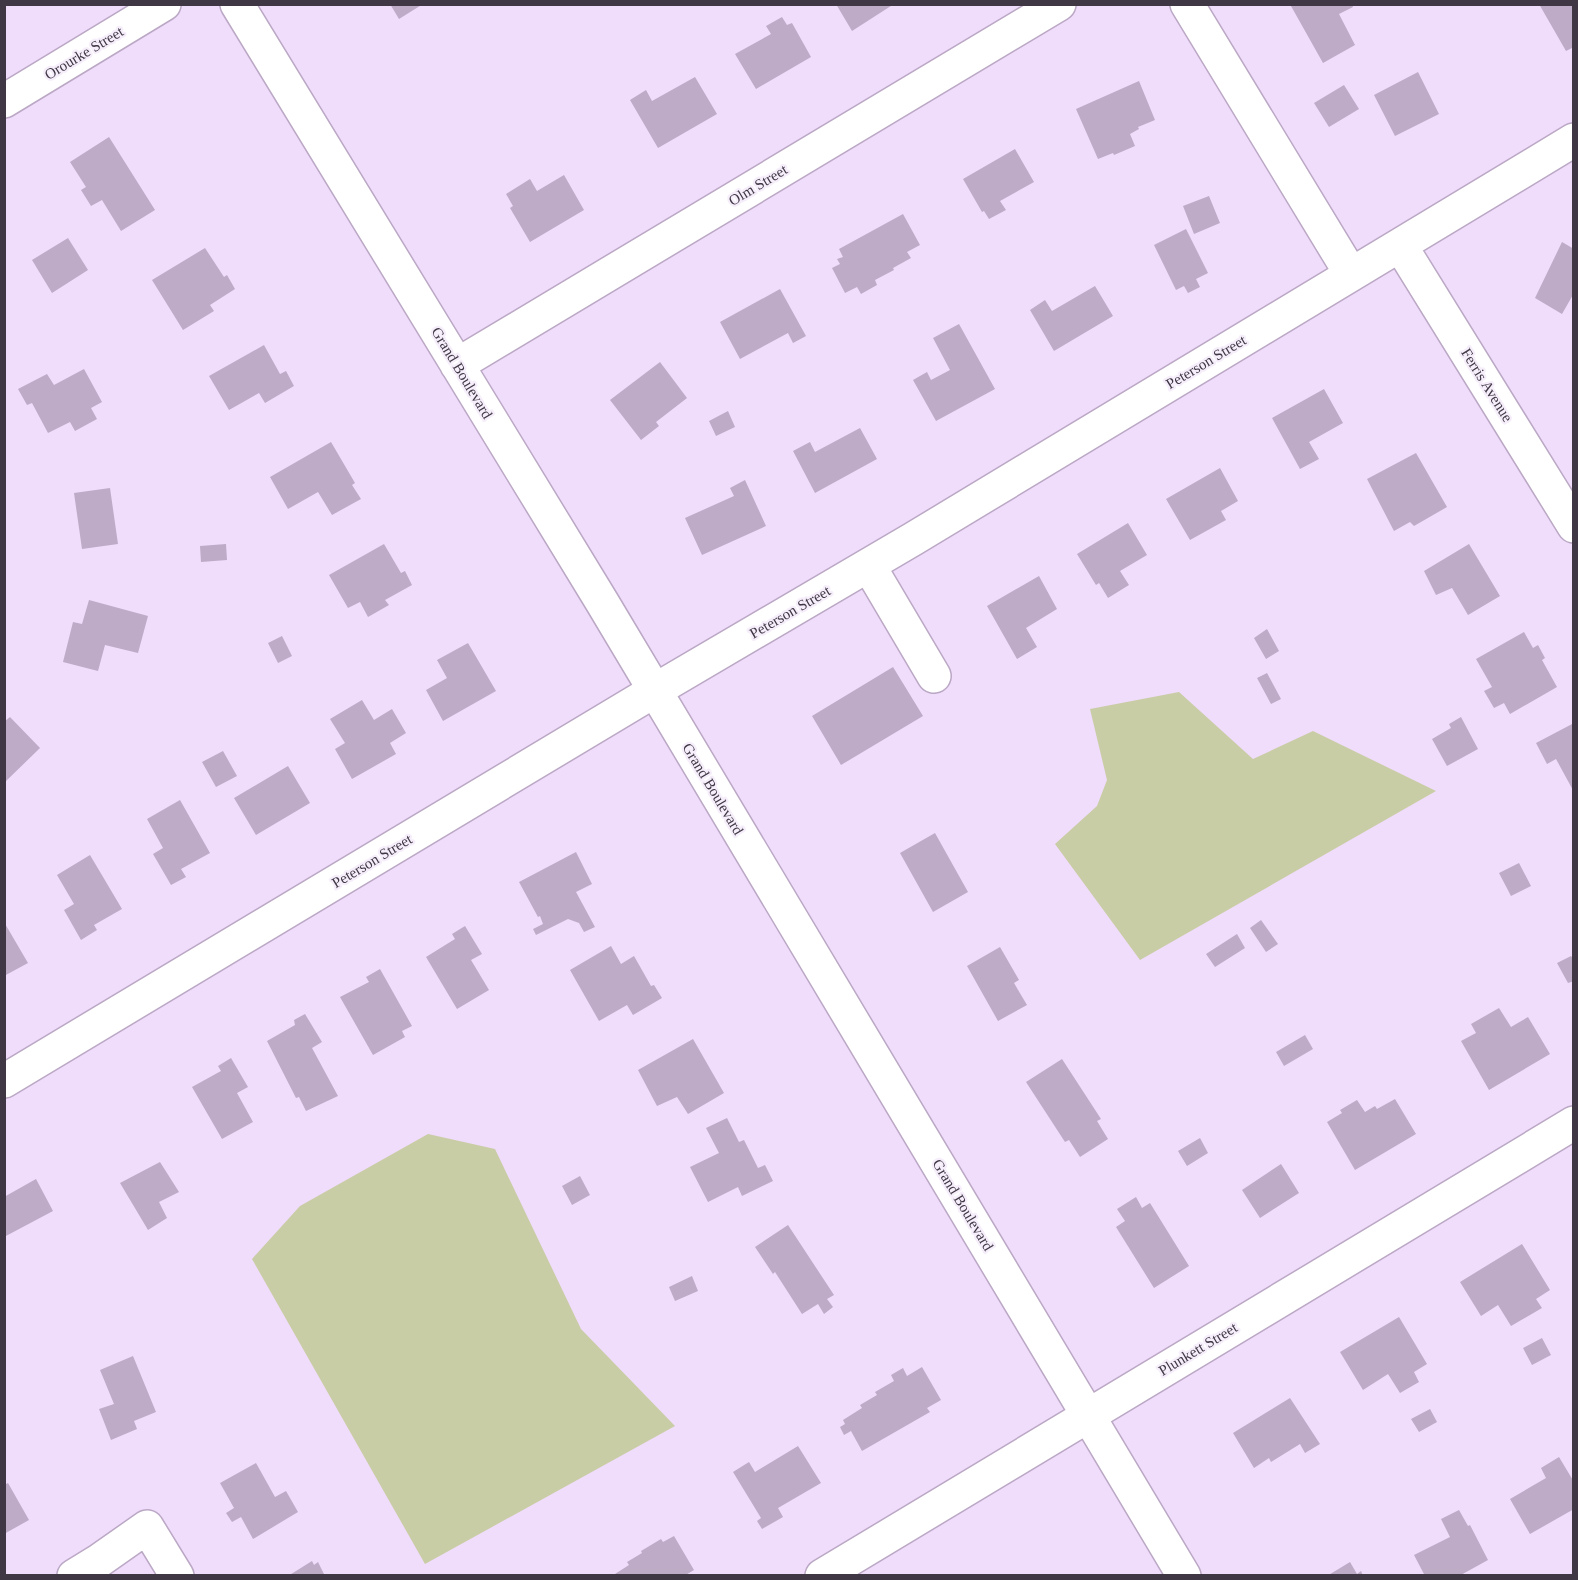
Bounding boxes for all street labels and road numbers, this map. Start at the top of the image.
street label: Orourke Street [42,23,127,83]
street label: Olm Street [726,161,791,209]
street label: Grand Boulevard [428,324,496,422]
street label: Peterson Street [1163,331,1250,392]
street label: Ferris Avenue [1458,345,1516,425]
street label: Peterson Street [747,582,834,642]
street label: Grand Boulevard [679,740,747,838]
street label: Peterson Street [329,830,416,891]
street label: Grand Boulevard [929,1156,997,1254]
street label: Plunkett Street [1156,1319,1241,1379]

